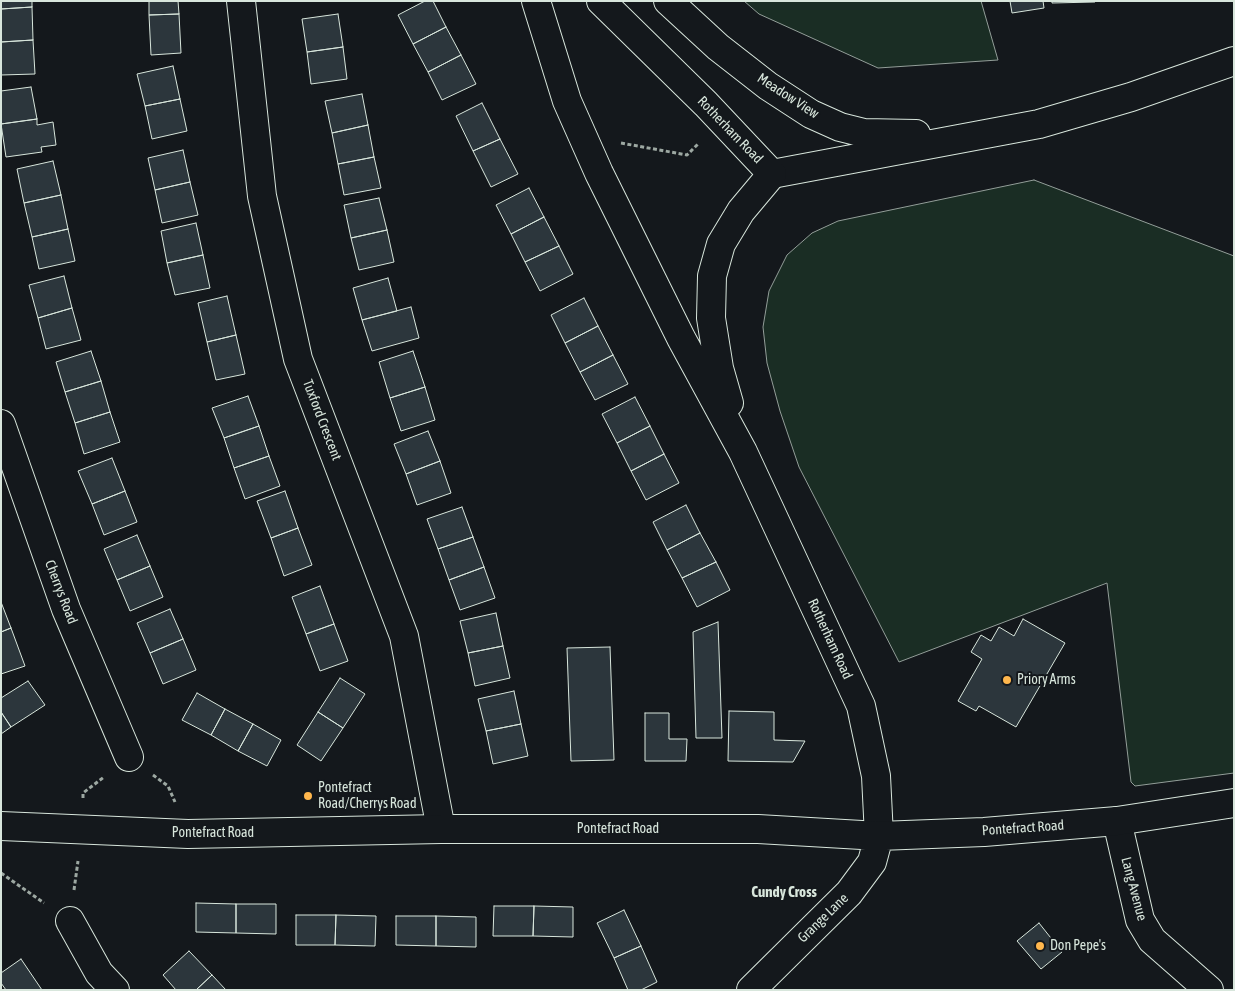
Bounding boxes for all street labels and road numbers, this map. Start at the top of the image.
street label: Meadow View [754,70,822,122]
street label: Rotherham Road [694,93,766,167]
street label: Tuxford Crescent [299,377,345,463]
street label: Cherrys Road [41,558,81,626]
street label: Rotherham Road [804,596,856,682]
street label: Pontefract Road [981,817,1065,839]
street label: Pontefract Road [577,821,659,837]
street label: Pontefract Road [172,825,254,841]
street label: Lang Avenue [1117,855,1151,923]
street label: Grange Lane [794,890,852,946]

